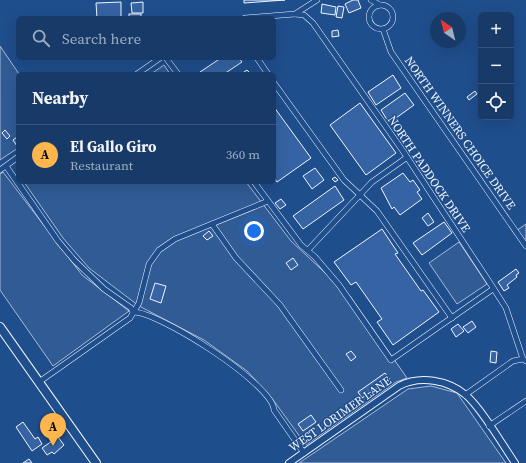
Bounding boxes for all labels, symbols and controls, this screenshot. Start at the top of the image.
north arrow [430,12,466,48]
map controls [478,12,514,120]
button: + [478,12,514,48]
search box [16,16,276,60]
icon: search [30,27,52,49]
text: Search here [62,28,141,49]
button: − [478,48,514,84]
street label: NORTH WINNERS CHOICE DRIVE [401,53,519,213]
button: locate [478,84,514,120]
text: Nearby [32,86,88,110]
street label: NORTH PADDOCK DRIVE [384,113,474,235]
text: El Gallo Giro [70,136,156,157]
text: A [41,146,49,163]
text: 360 m [226,146,260,163]
text: Restaurant [70,157,133,174]
your location [244,221,264,241]
street label: WEST LORIMER LANE [286,373,394,455]
pin: A [40,413,66,446]

